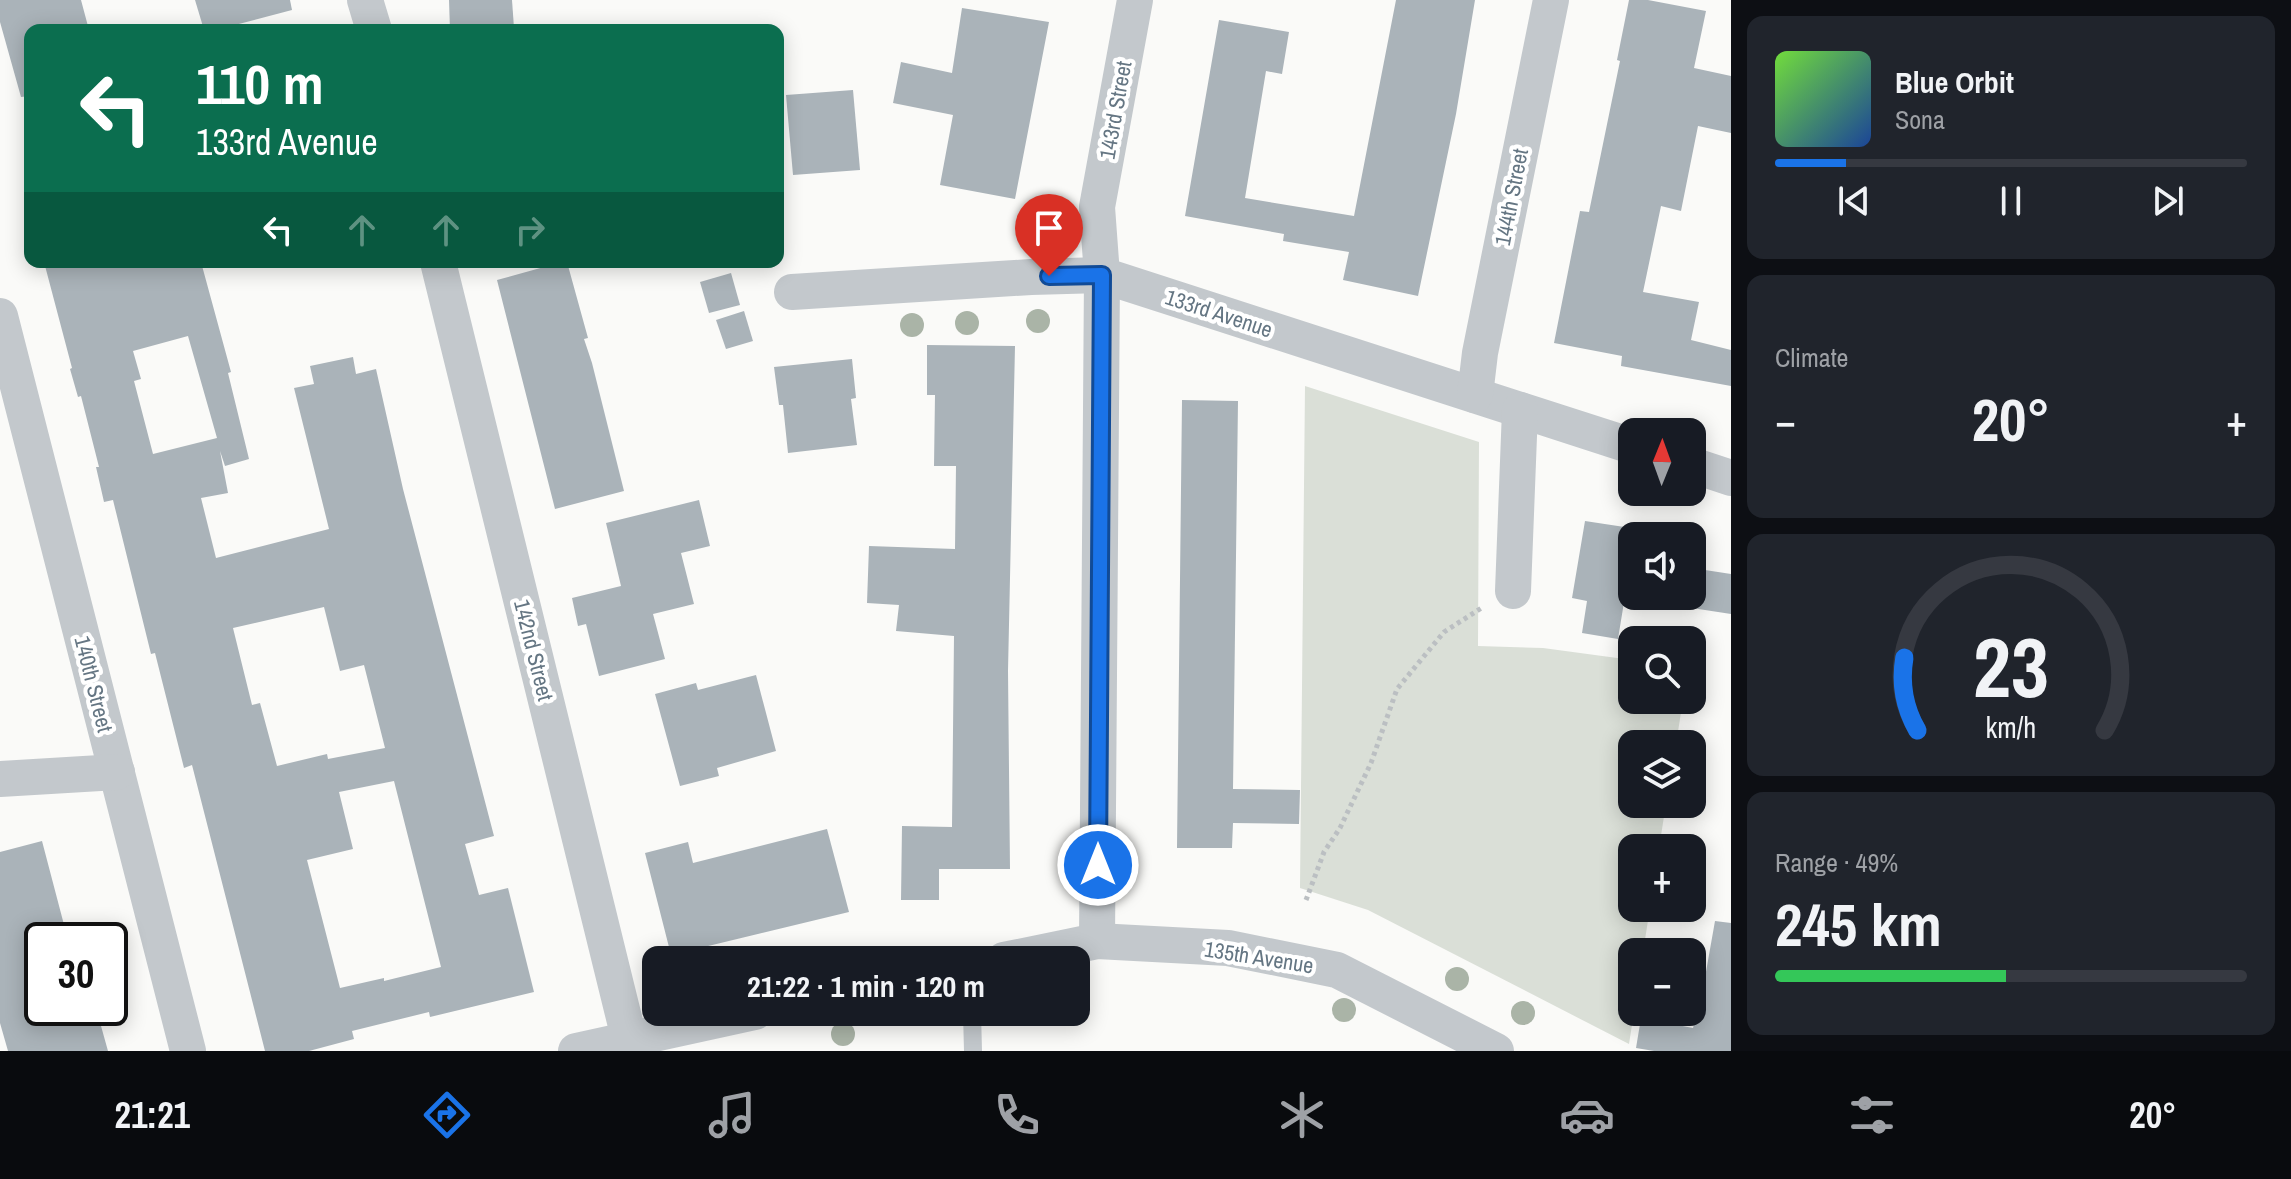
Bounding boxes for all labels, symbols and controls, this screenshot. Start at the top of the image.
text: 110 m [196,46,324,121]
icon: left [64,56,168,160]
street label: 143rd Street [1092,59,1138,161]
text: Blue Orbit [1895,62,2014,102]
text: Sona [1895,102,1945,137]
text: 133rd Avenue [196,118,378,166]
street label: 144th Street [1487,146,1535,248]
icon: previous [1832,179,1876,223]
icon: pause [1989,179,2033,223]
icon: next [2146,179,2190,223]
pin [1015,194,1083,276]
icon: arrive [1027,206,1071,250]
icon: left [256,208,300,252]
icon: ahead [340,208,384,252]
icon: ahead [424,208,468,252]
icon: right [508,208,552,252]
street label: 133rd Avenue [1162,282,1276,344]
text: Climate [1775,340,1848,375]
text: 20° [1972,379,2050,460]
text: − [1775,390,1796,450]
text: + [2226,390,2247,450]
north arrow [1618,418,1706,506]
map controls [1618,418,1706,1026]
button: sound [1618,522,1706,610]
street label: 142nd Street [507,596,561,704]
text: 23 [1973,610,2049,722]
button: search [1618,626,1706,714]
street label: 140th Street [68,633,120,735]
text: km/h [1986,708,2036,747]
button: layers [1618,730,1706,818]
position arrow [1056,823,1140,907]
button: + [1618,834,1706,922]
text: Range · 49% [1775,845,1898,880]
text: 245 km [1775,884,1942,965]
speed limit sign: 30 [24,922,128,1026]
street label: 135th Avenue [1202,934,1316,980]
button: − [1618,938,1706,1026]
text: 21:22 · 1 min · 120 m [747,966,985,1006]
icon: directions [419,1087,475,1143]
icon: music [704,1087,760,1143]
icon: phone [989,1087,1045,1143]
icon: climate [1274,1087,1330,1143]
icon: car [1559,1087,1615,1143]
icon: filters [1844,1087,1900,1143]
text: 21:21 [115,1091,190,1139]
text: 20° [2129,1091,2176,1139]

